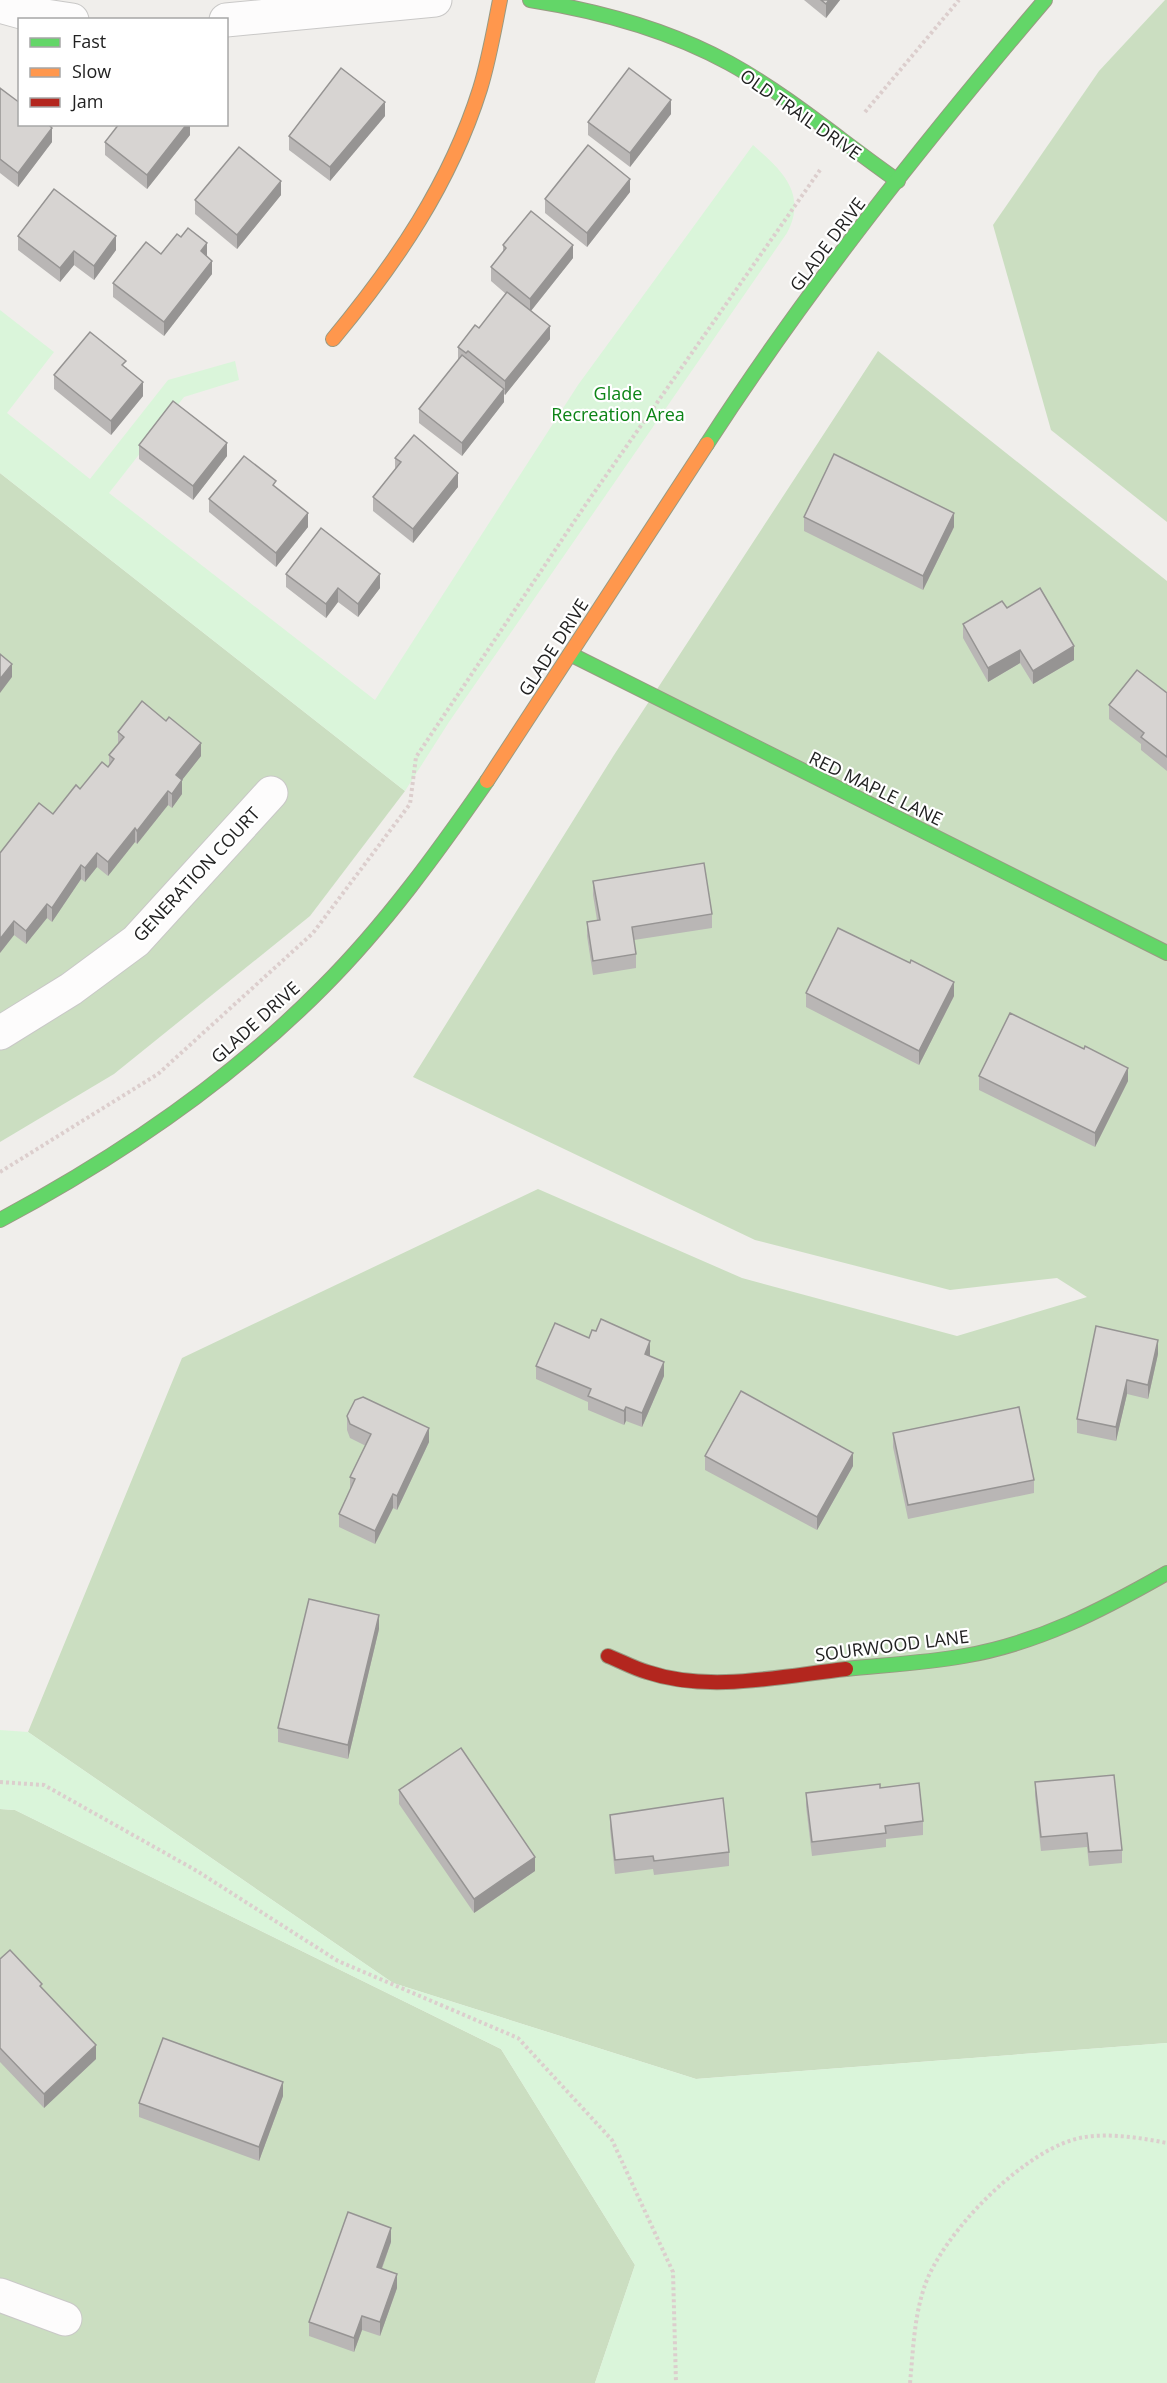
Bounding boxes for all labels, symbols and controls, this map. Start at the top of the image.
legend [18,18,228,126]
text: Fast [72,29,106,53]
text: Slow [72,59,111,83]
street label: OLD TRAIL DRIVE [736,63,866,165]
text: Jam [70,89,104,113]
street label: GLADE DRIVE [784,192,870,296]
park label: Glade Recreation Area [551,381,685,426]
street label: GLADE DRIVE [513,594,593,700]
street label: RED MAPLE LANE [805,745,947,831]
street label: GENERATION COURT [127,801,265,946]
street label: GLADE DRIVE [206,976,304,1068]
street label: SOURWOOD LANE [814,1624,970,1666]

